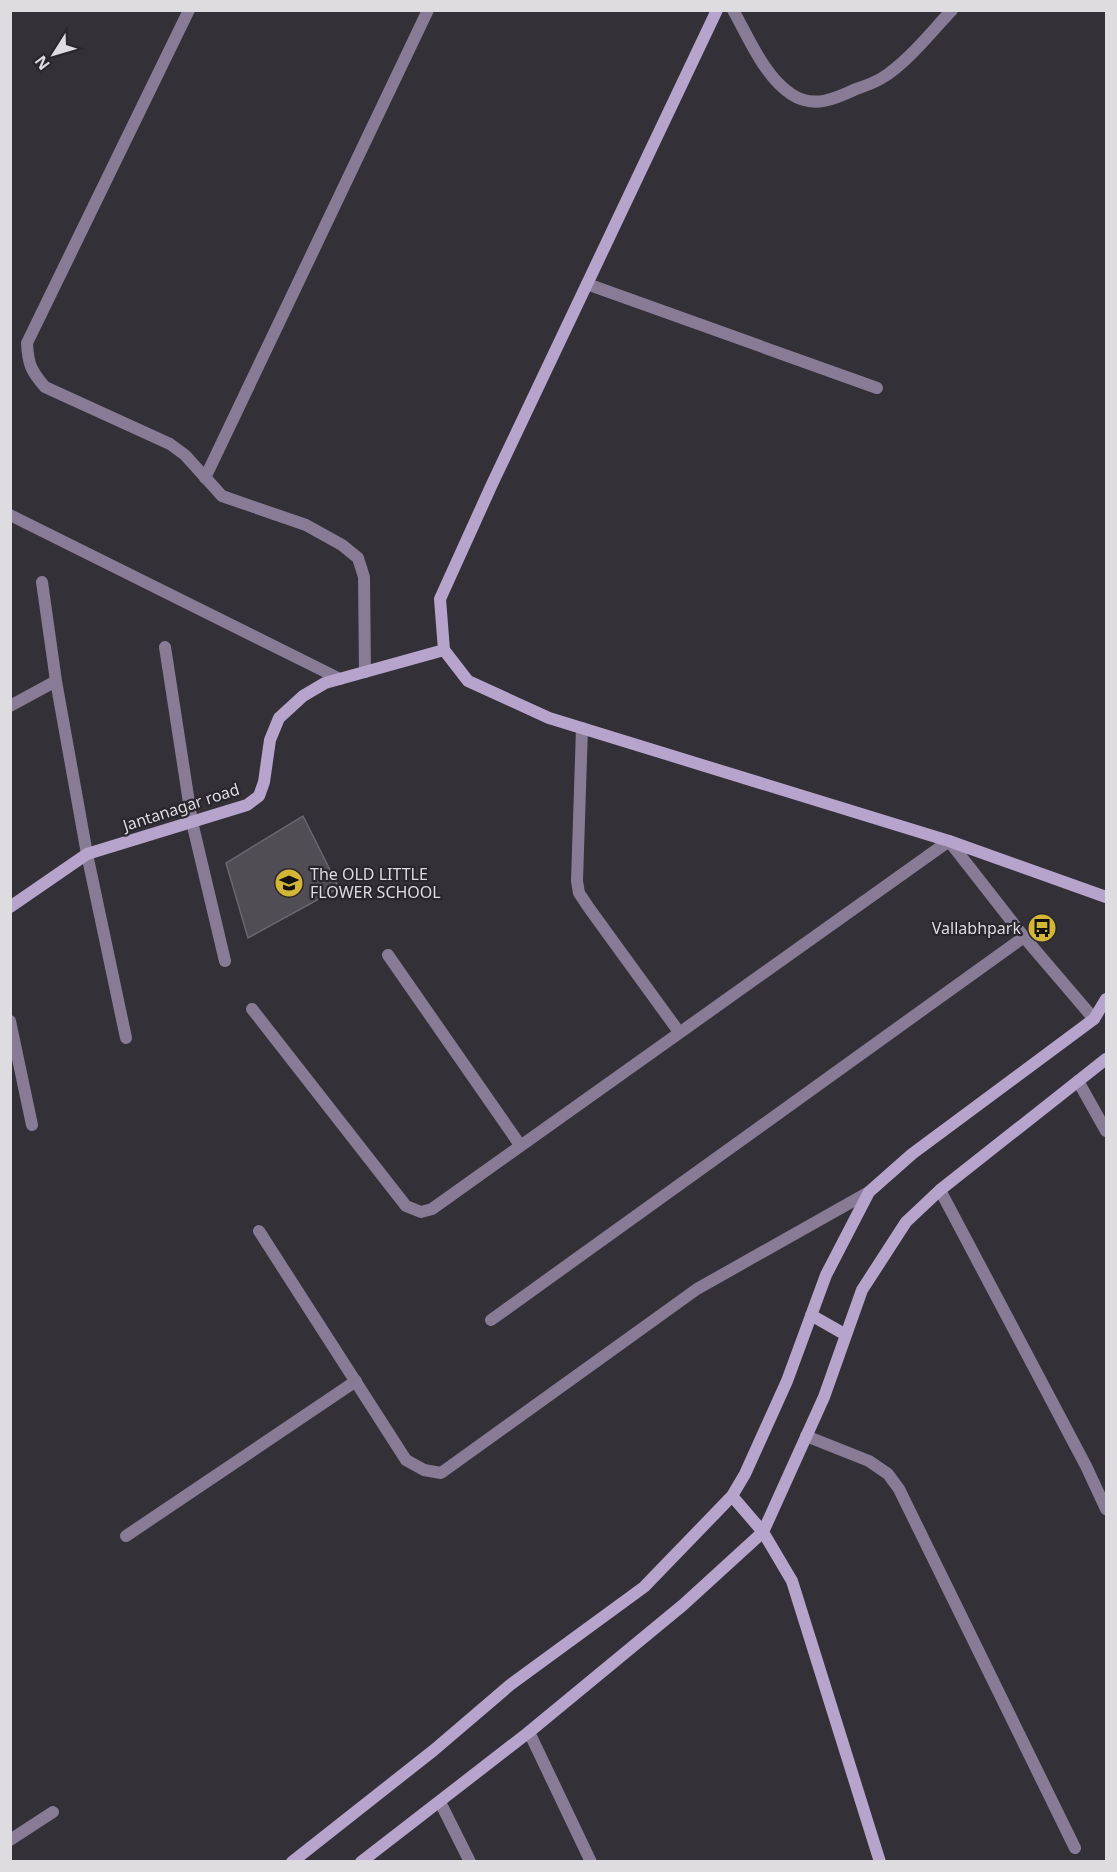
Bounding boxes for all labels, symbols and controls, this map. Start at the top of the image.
north arrow [24,24,84,84]
text: N [29,51,55,75]
street label: Jantanagar road [118,778,242,837]
place label: The OLD LITTLE FLOWER SCHOOL [310,863,441,903]
school or university icon: The OLD LITTLE FLOWER SCHOOL [273,867,305,899]
bus stop icon: Vallabhpark [1026,912,1058,944]
place label: Vallabhpark [932,917,1021,939]

